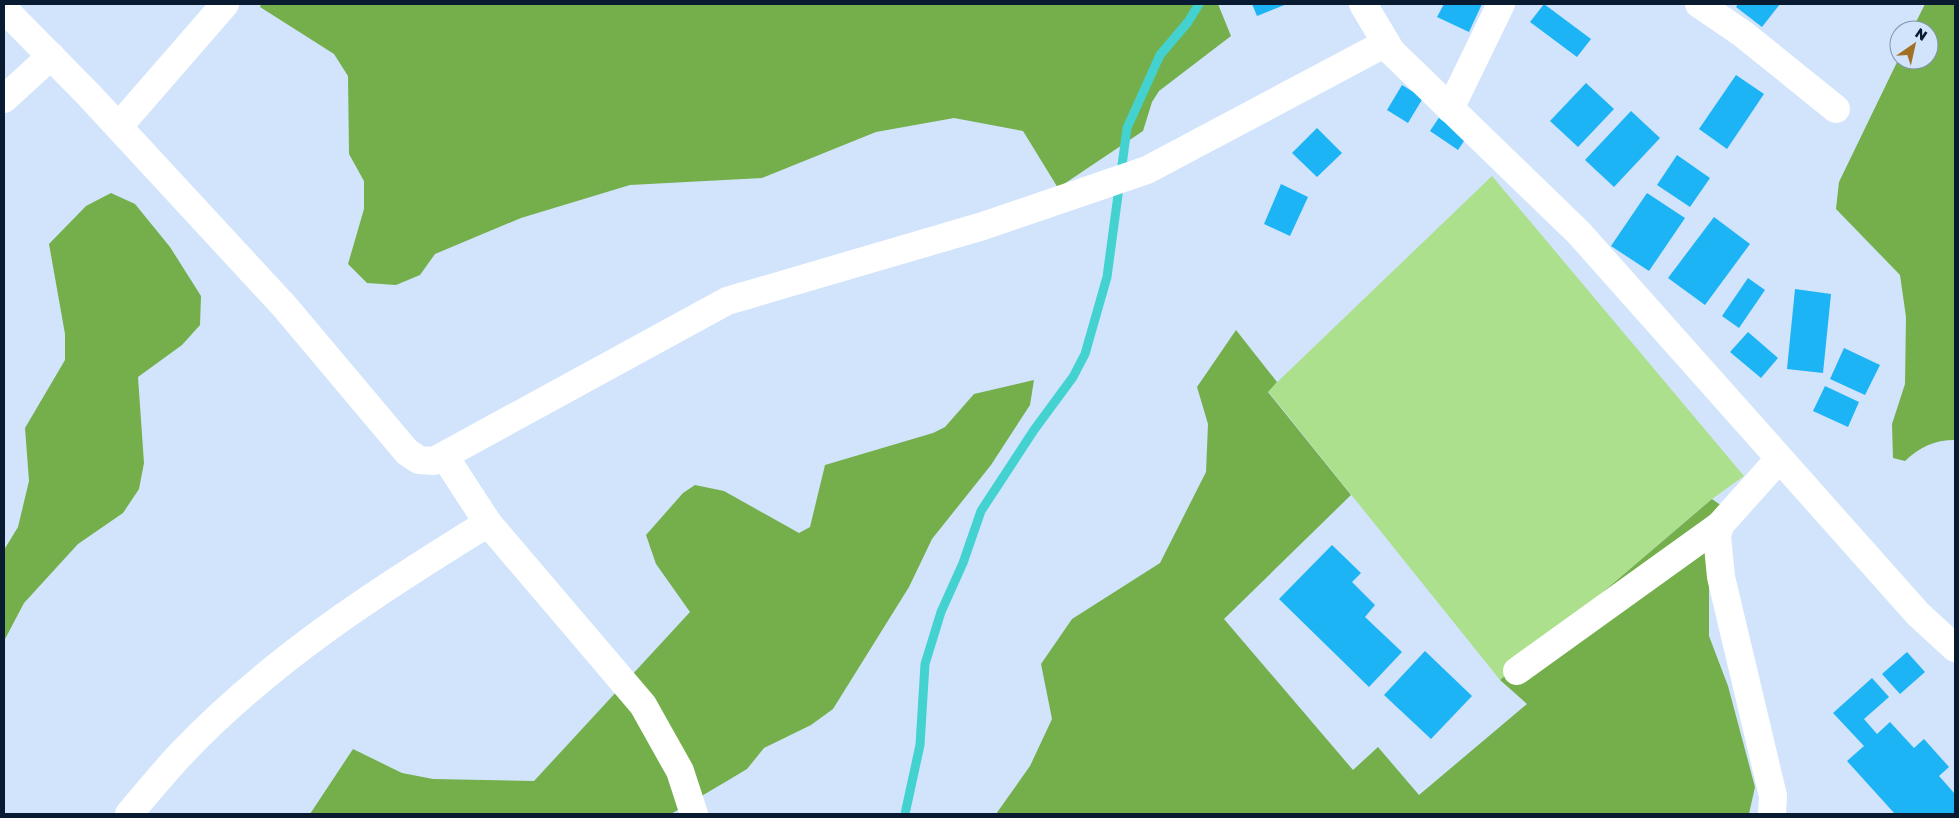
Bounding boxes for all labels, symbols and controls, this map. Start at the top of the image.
north arrow [1889,20,1939,70]
text: N [1912,24,1931,44]

